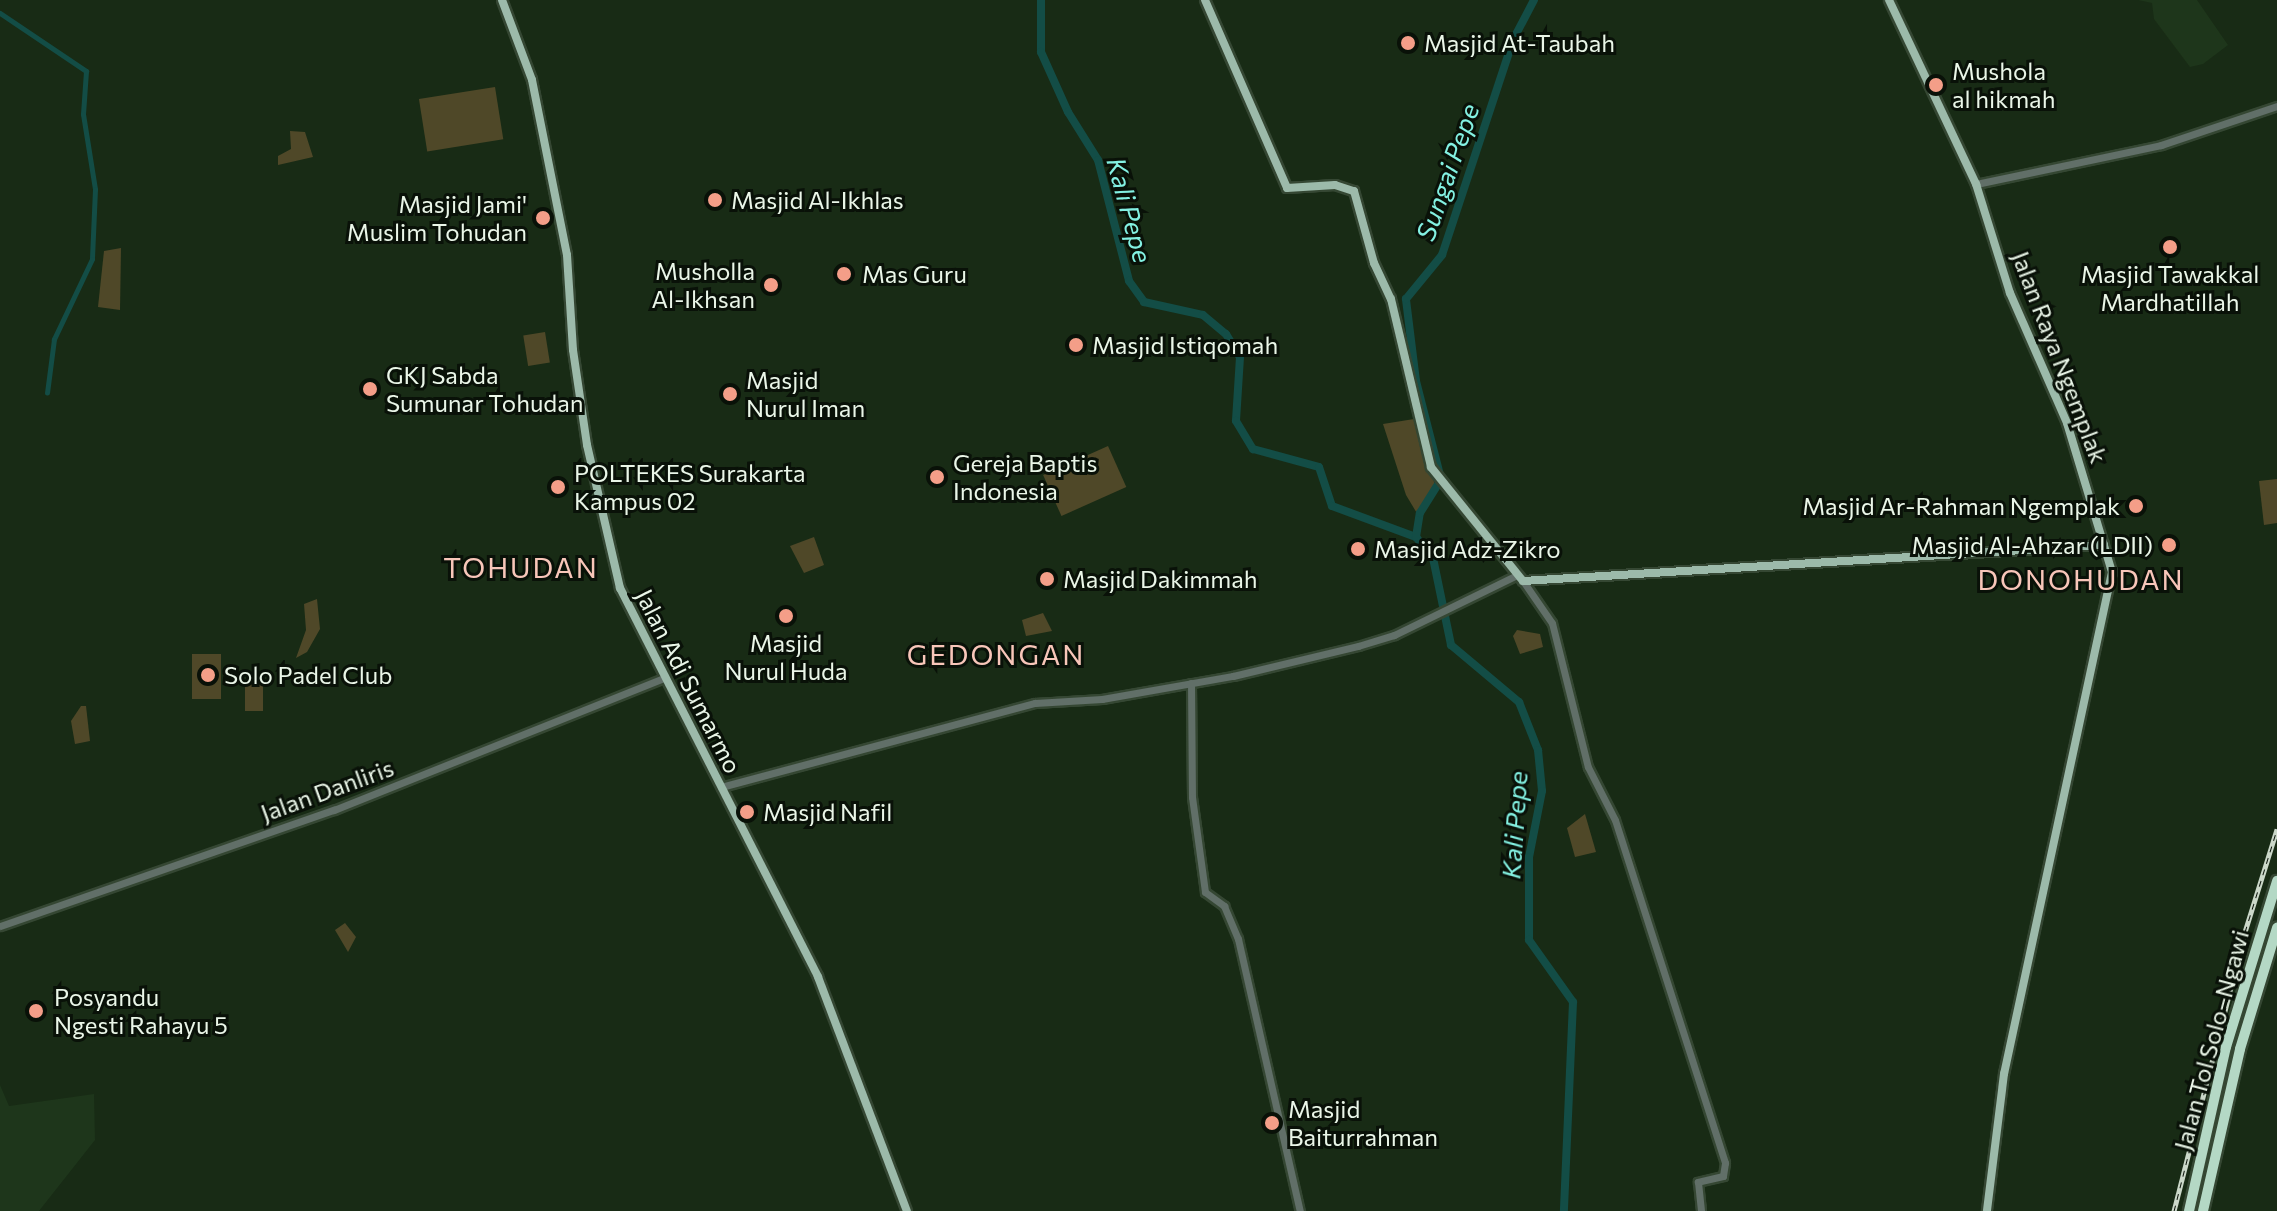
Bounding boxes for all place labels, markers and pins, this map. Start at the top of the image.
place label: Masjid At-Taubah [1424,29,1615,57]
marker: Masjid At-Taubah [1399,34,1417,52]
place label: Mushola al hikmah [1952,57,2055,113]
marker: Mushola al hikmah [1927,76,1945,94]
place label: Masjid Al-Ikhlas [731,186,904,214]
place label: Masjid Jami' Muslim Tohudan [347,190,527,246]
marker: Masjid Al-Ikhlas [706,191,724,209]
marker: Masjid Jami' Muslim Tohudan [534,209,552,227]
marker: Masjid Tawakkal Mardhatillah [2161,238,2179,256]
place label: Musholla Al-Ikhsan [652,257,755,313]
place label: Mas Guru [862,260,967,288]
place label: Masjid Tawakkal Mardhatillah [2081,260,2259,316]
marker: Mas Guru [833,263,855,285]
marker: Musholla Al-Ikhsan [762,276,780,294]
place label: Masjid Istiqomah [1092,331,1278,359]
marker: Masjid Istiqomah [1067,336,1085,354]
place label: GKJ Sabda Sumunar Tohudan [386,361,584,417]
place label: Masjid Nurul Iman [746,366,865,422]
marker: GKJ Sabda Sumunar Tohudan [361,380,379,398]
marker: Masjid Nurul Iman [721,385,739,403]
place label: Gereja Baptis Indonesia [953,449,1097,505]
place label: POLTEKES Surakarta Kampus 02 [574,459,806,515]
marker: Gereja Baptis Indonesia [928,468,946,486]
marker: POLTEKES Surakarta Kampus 02 [549,478,567,496]
place label: Masjid Ar-Rahman Ngemplak [1802,492,2120,520]
marker: Masjid Ar-Rahman Ngemplak [2127,497,2145,515]
place label: Masjid Al-Ahzar (LDII) [1911,531,2153,559]
place label: Masjid Adz-Zikro [1374,535,1561,563]
marker: Masjid Al-Ahzar (LDII) [2160,536,2178,554]
marker: Masjid Adz-Zikro [1349,540,1367,558]
place label: Masjid Dakimmah [1063,565,1258,593]
marker: Masjid Dakimmah [1038,570,1056,588]
marker: Masjid Nurul Huda [777,607,795,625]
place label: Masjid Nurul Huda [725,629,847,685]
place label: Solo Padel Club [224,661,392,689]
marker: Solo Padel Club [199,666,217,684]
place label: Masjid Nafil [763,798,892,826]
marker: Masjid Nafil [738,803,756,821]
place label: Posyandu Ngesti Rahayu 5 [54,983,228,1039]
marker: Posyandu Ngesti Rahayu 5 [25,1000,47,1022]
place label: Masjid Baiturrahman [1288,1095,1438,1151]
marker: Masjid Baiturrahman [1263,1114,1281,1132]

